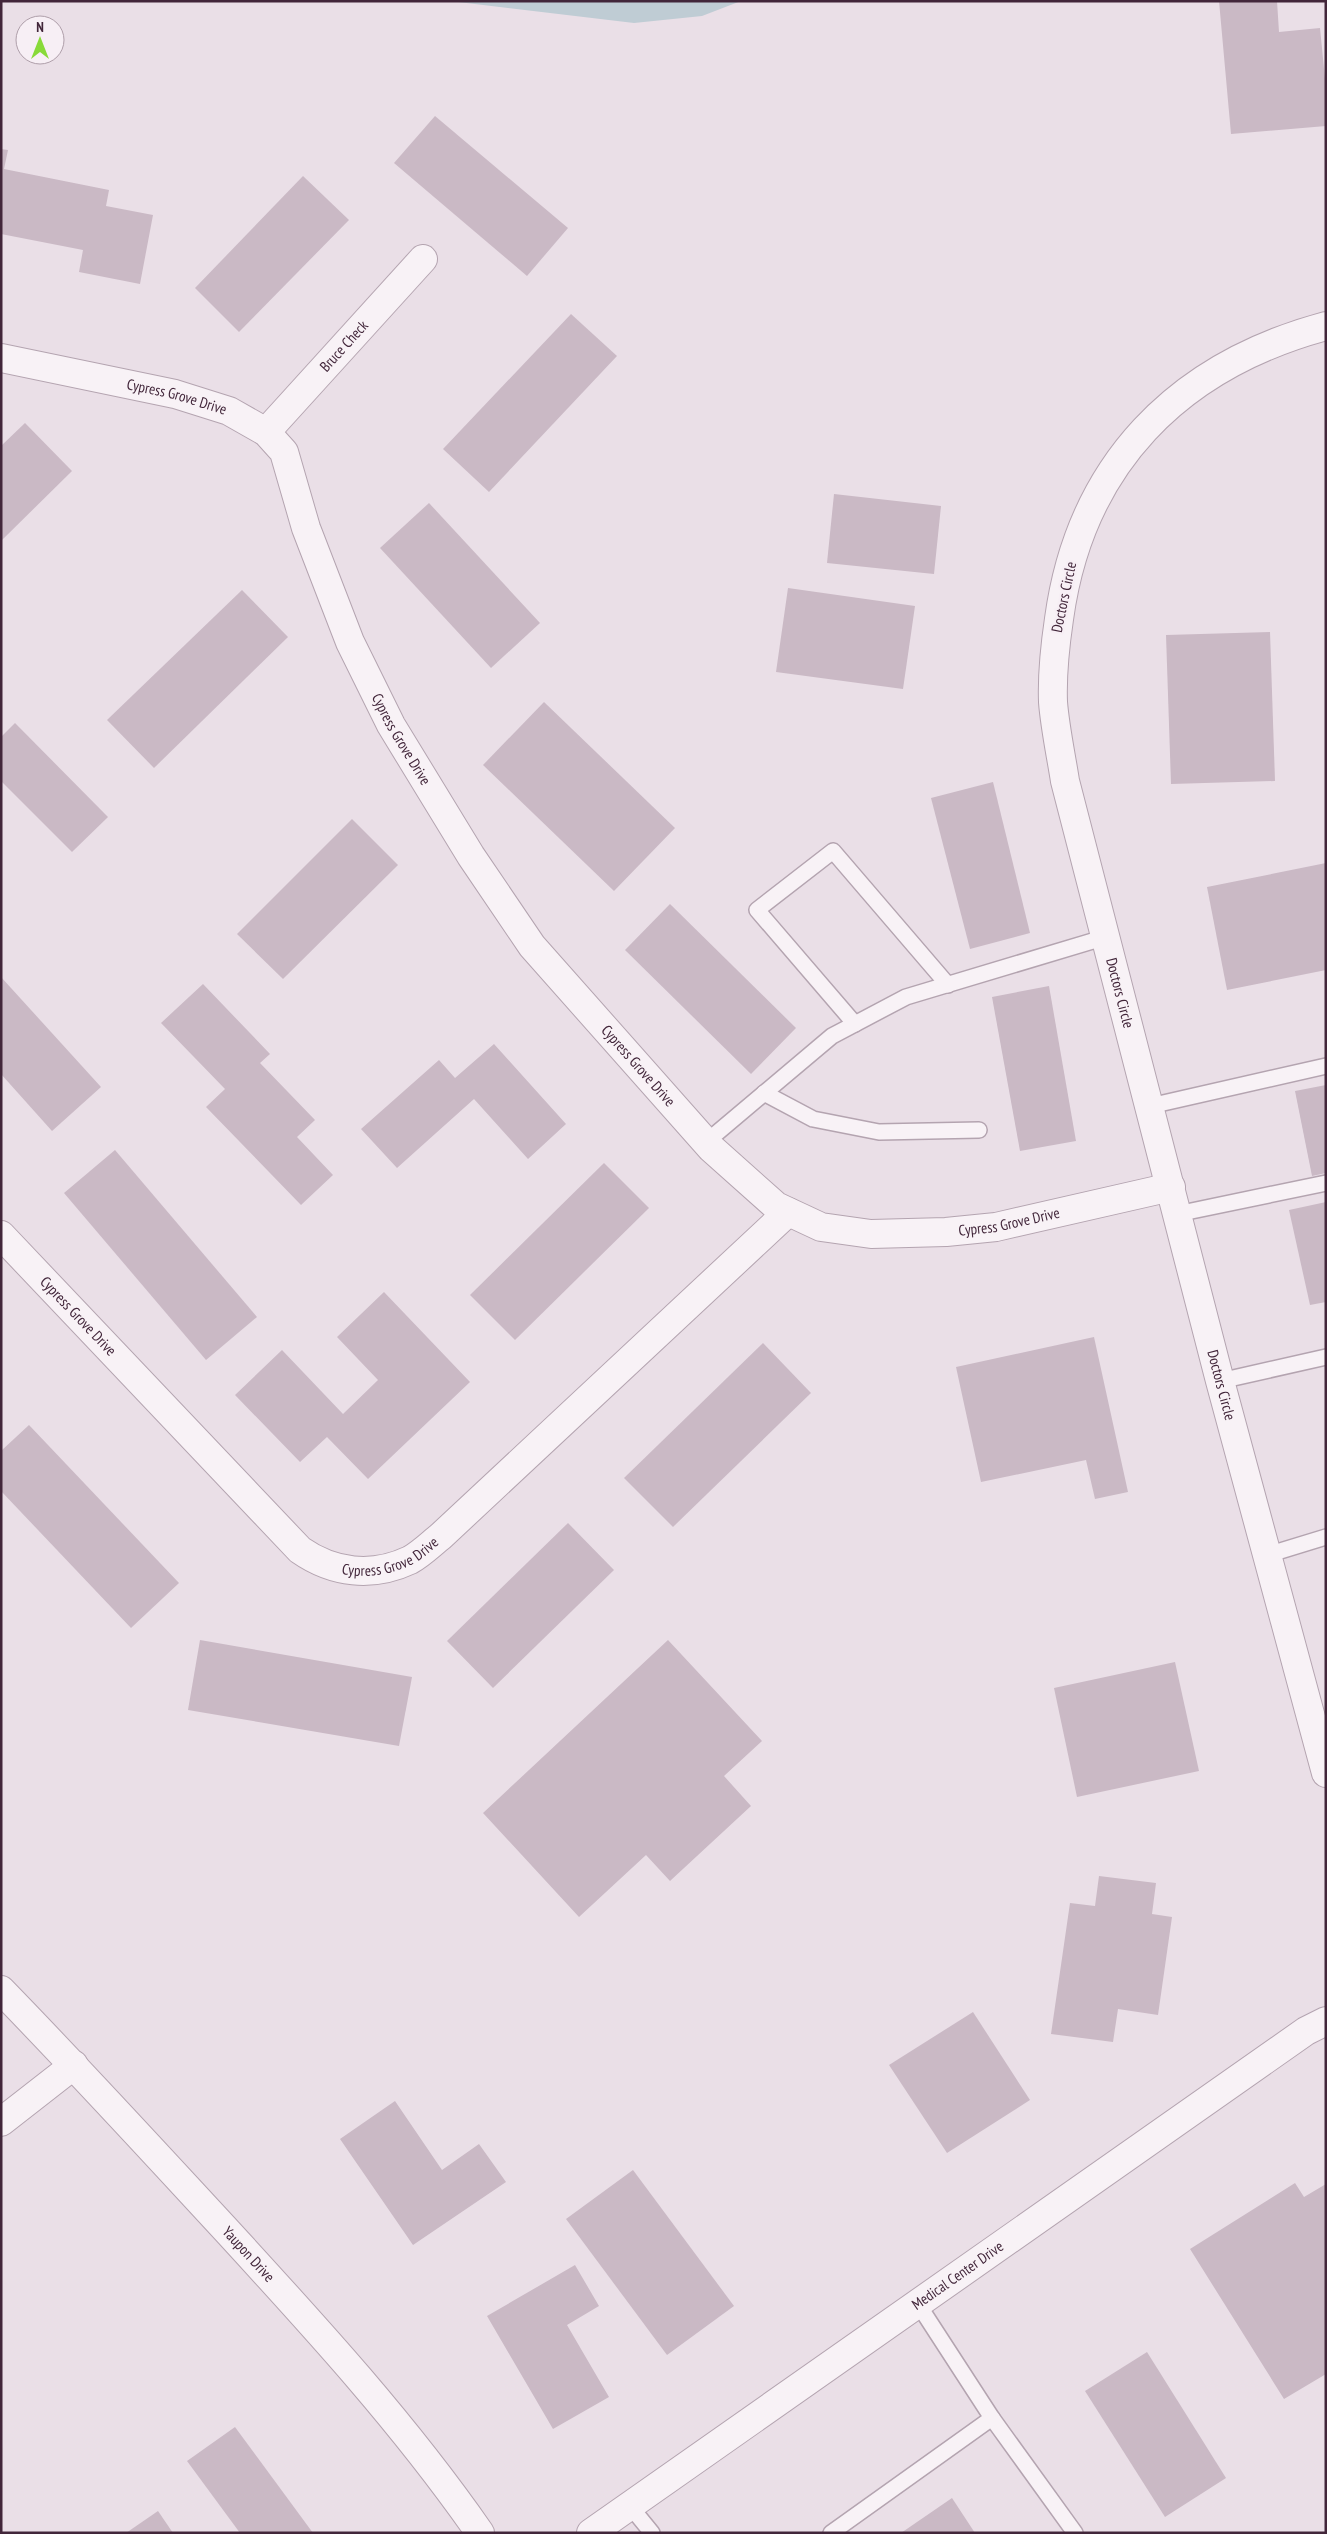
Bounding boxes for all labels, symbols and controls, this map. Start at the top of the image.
north arrow [15,15,65,65]
text: N [36,18,44,36]
street label: Bruce Check [315,316,372,375]
street label: Cypress Grove Drive [125,374,229,419]
street label: Doctors Circle [1047,560,1080,634]
street label: Cypress Grove Drive [368,690,435,788]
street label: Doctors Circle [1102,956,1138,1030]
street label: Cypress Grove Drive [597,1021,680,1110]
street label: Cypress Grove Drive [958,1203,1061,1240]
street label: Cypress Grove Drive [36,1272,121,1360]
street label: Doctors Circle [1203,1348,1240,1422]
street label: Cypress Grove Drive [341,1532,442,1580]
street label: Yaupon Drive [219,2222,279,2286]
street label: Medical Center Drive [908,2236,1007,2314]

